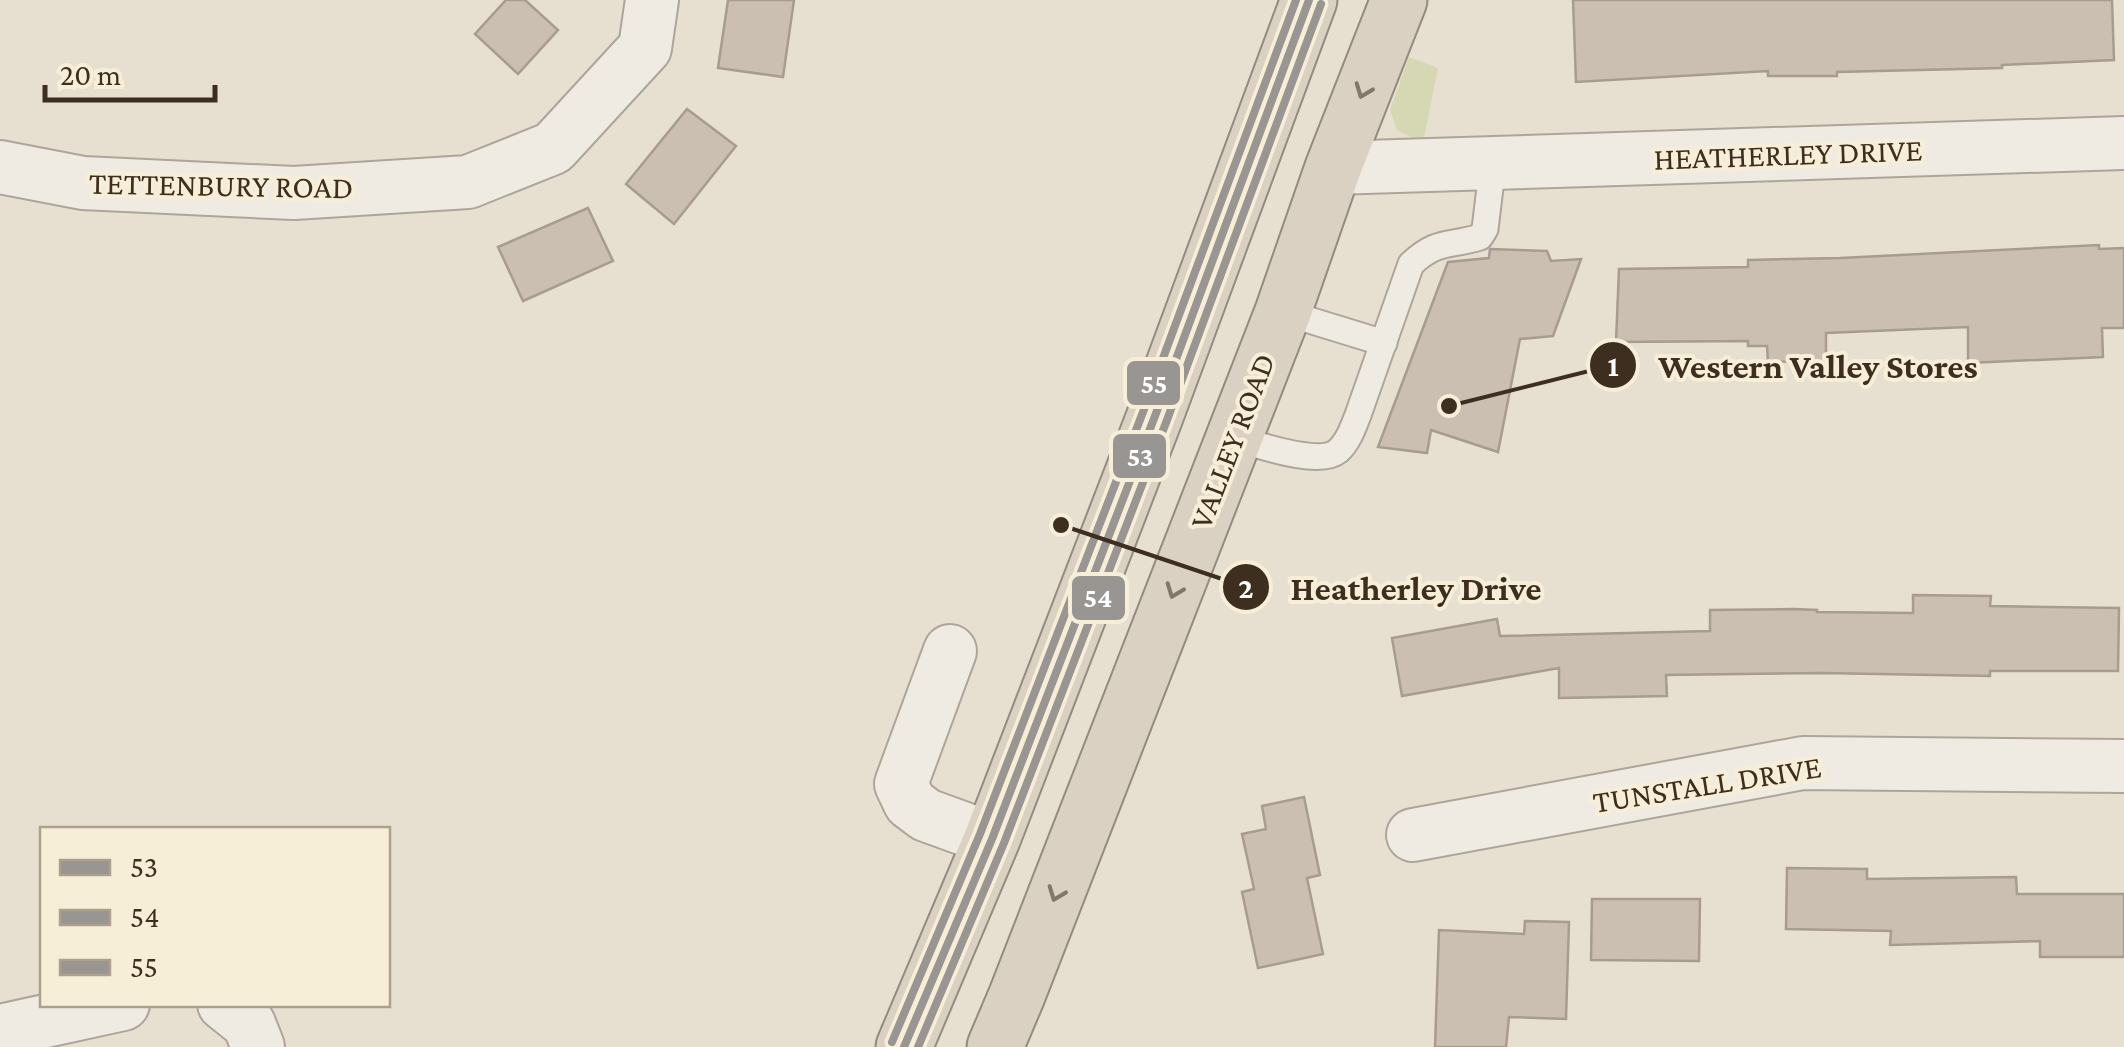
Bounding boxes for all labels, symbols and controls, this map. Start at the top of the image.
scale bar [45,40,215,102]
text: 20 m [60,58,121,91]
one-way arrow [1355,81,1375,99]
street label: HEATHERLEY DRIVE [1653,131,1923,177]
street label: TETTENBURY ROAD [89,165,353,205]
callout: Western Valley Stores [1588,333,1997,398]
text: Western Valley Stores [1657,347,1978,386]
street label: VALLEY ROAD [1182,348,1282,534]
text: 1 [1607,349,1619,382]
line badge: 55 [1125,359,1182,407]
text: 55 [1140,368,1168,399]
line badge: 53 [1111,432,1168,480]
text: 53 [1127,441,1153,472]
callout: Heatherley Drive [1221,555,1562,620]
text: Heatherley Drive [1291,569,1541,608]
text: 2 [1238,571,1254,604]
line badge: 54 [1070,574,1127,622]
one-way arrow [1165,581,1185,599]
text: 54 [1084,582,1112,613]
street label: TUNSTALL DRIVE [1590,748,1824,820]
legend [40,827,390,1007]
text: 53 [130,850,158,883]
one-way arrow [1048,884,1068,902]
text: 54 [130,900,159,933]
text: 55 [130,950,158,983]

